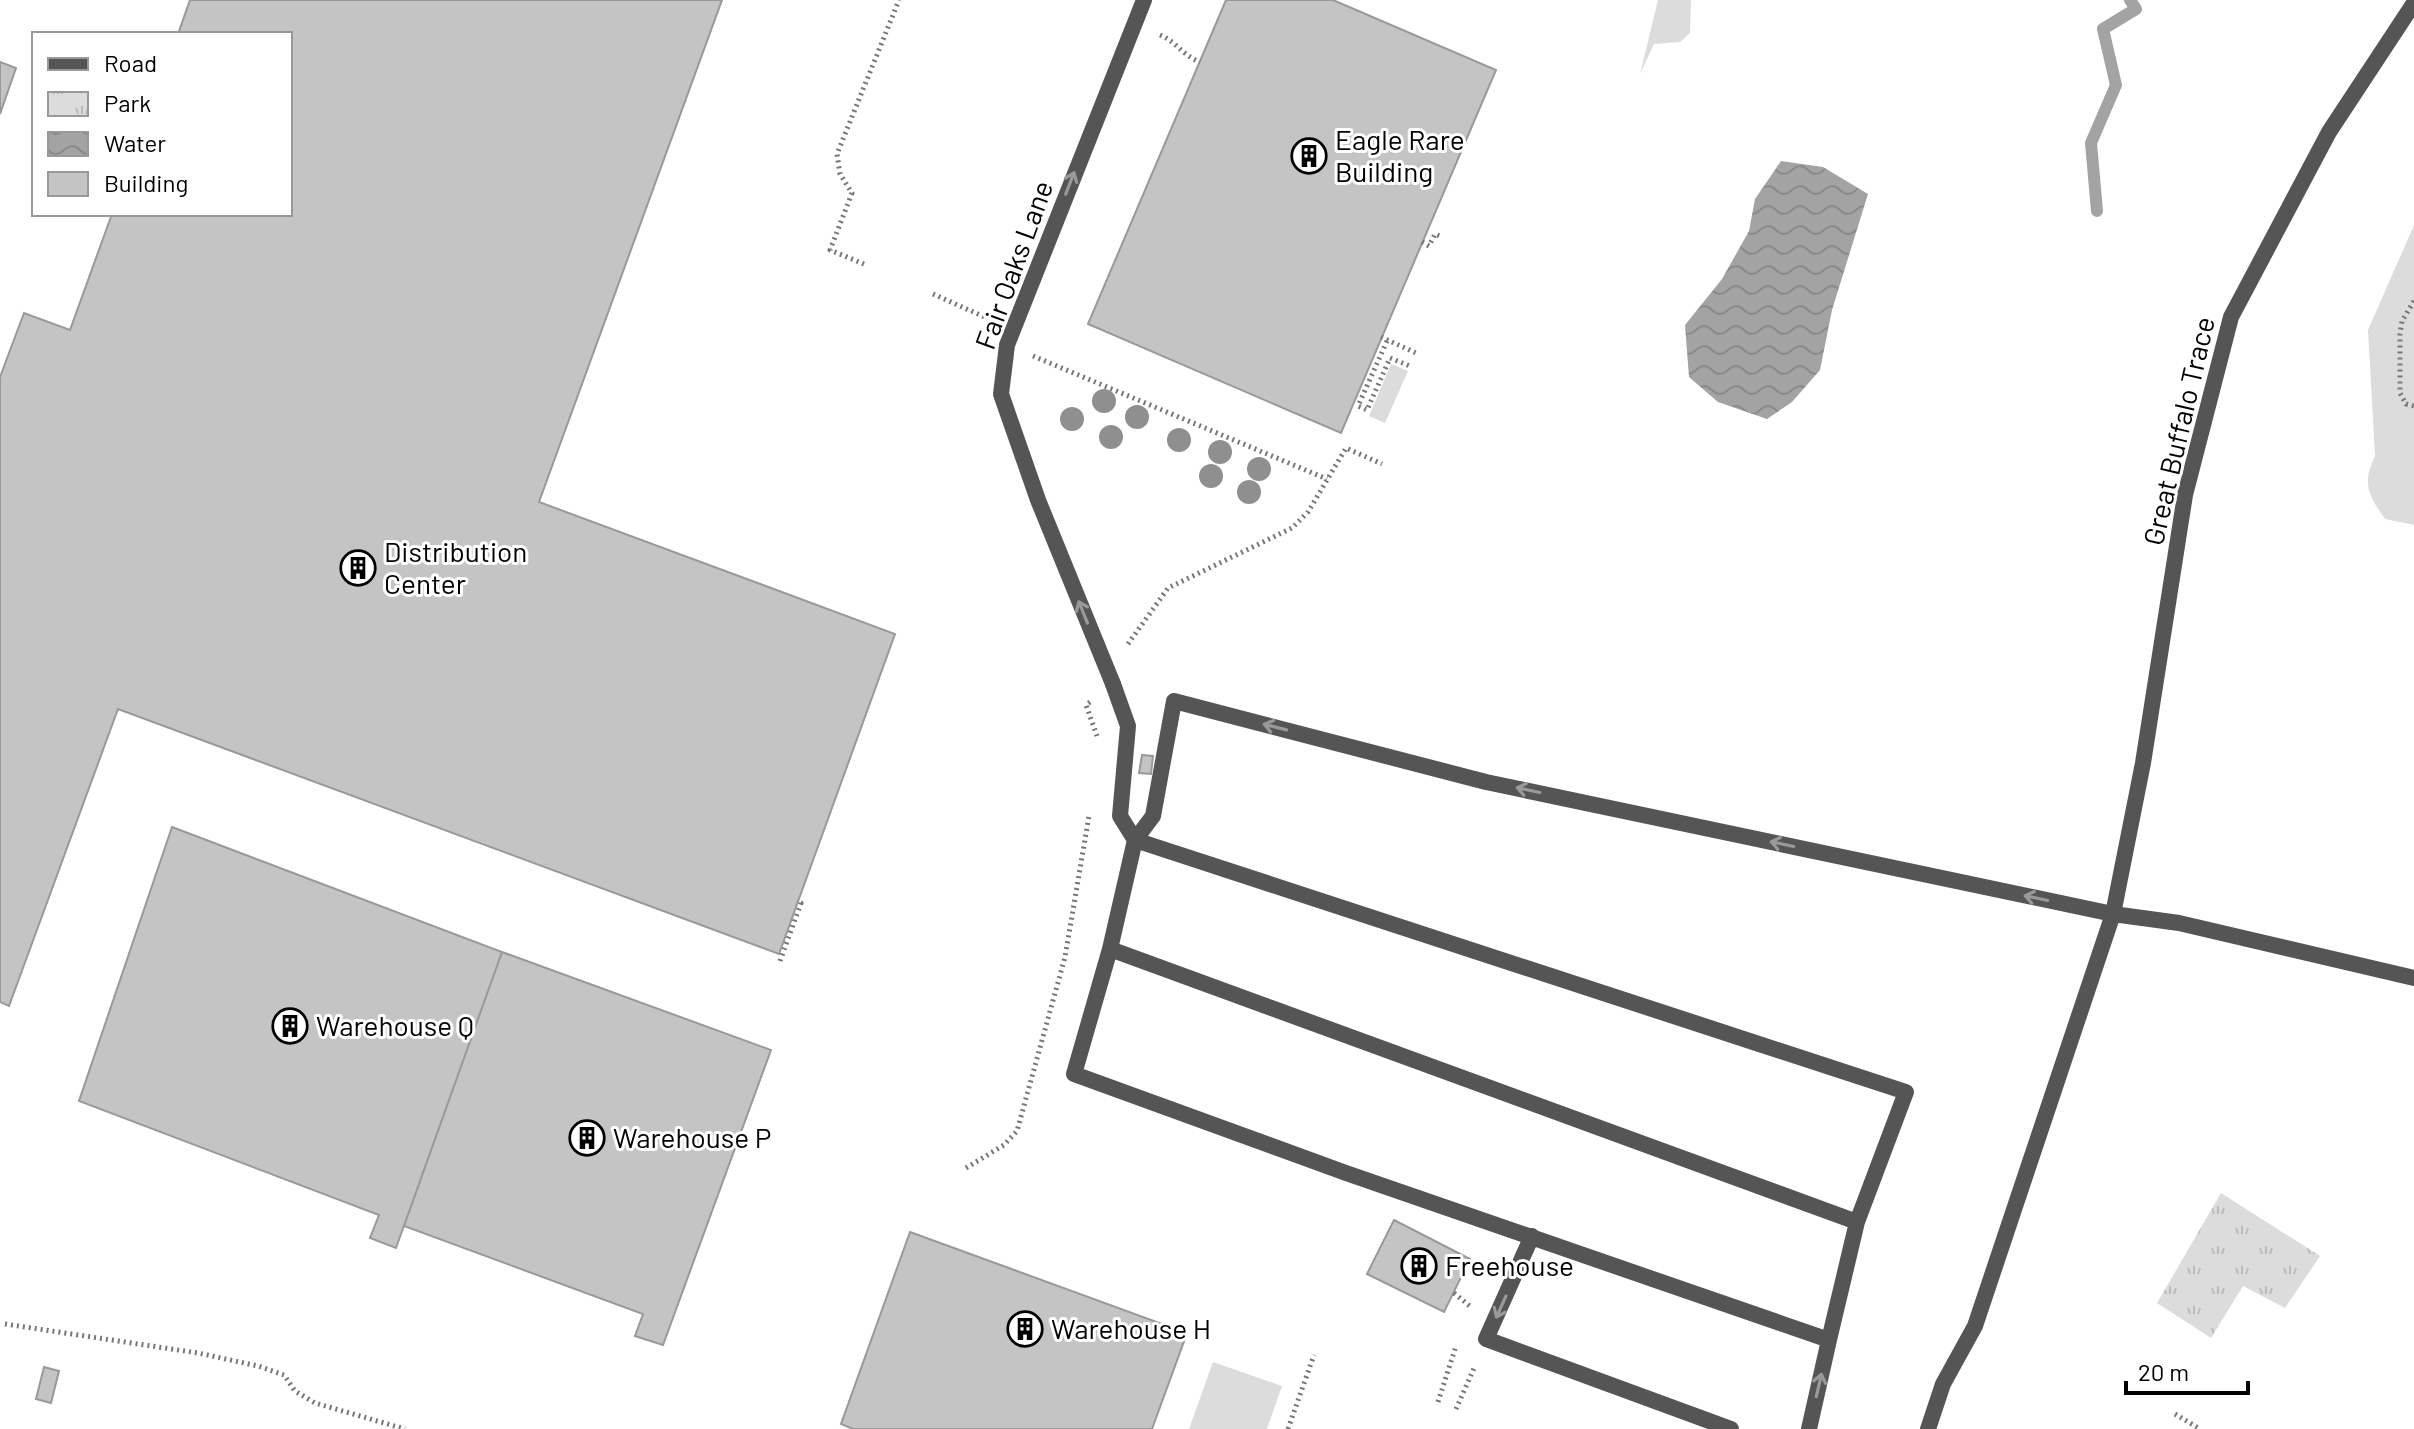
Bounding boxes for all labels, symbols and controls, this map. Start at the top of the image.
legend [32,32,292,216]
text: Road [104,48,157,77]
text: Park [104,88,151,117]
place label: Eagle Rare Building [1335,122,1465,188]
text: Water [104,128,166,157]
building icon: Eagle Rare Building [1290,137,1328,175]
text: Building [104,168,188,197]
one-way arrow [1064,171,1078,196]
street label: Fair Oaks Lane [967,176,1059,354]
street label: Great Buffalo Trace [2135,313,2221,548]
place label: Distribution Center [384,534,527,600]
building icon: Distribution Center [339,549,377,587]
one-way arrow [1075,600,1090,625]
one-way arrow [1263,719,1289,734]
one-way arrow [1515,782,1541,797]
one-way arrow [1770,836,1795,851]
one-way arrow [2024,890,2050,905]
building icon: Warehouse Q [271,1007,309,1045]
place label: Warehouse Q [316,1008,474,1042]
building icon: Warehouse P [568,1119,606,1157]
place label: Warehouse P [613,1120,771,1154]
building icon: Freehouse [1400,1247,1438,1285]
place label: Freehouse [1445,1248,1574,1282]
one-way arrow [1492,1294,1507,1319]
building icon: Warehouse H [1006,1310,1044,1348]
place label: Warehouse H [1051,1311,1211,1345]
scale bar [2126,1345,2248,1395]
text: 20 m [2138,1357,2189,1386]
one-way arrow [1812,1372,1827,1398]

